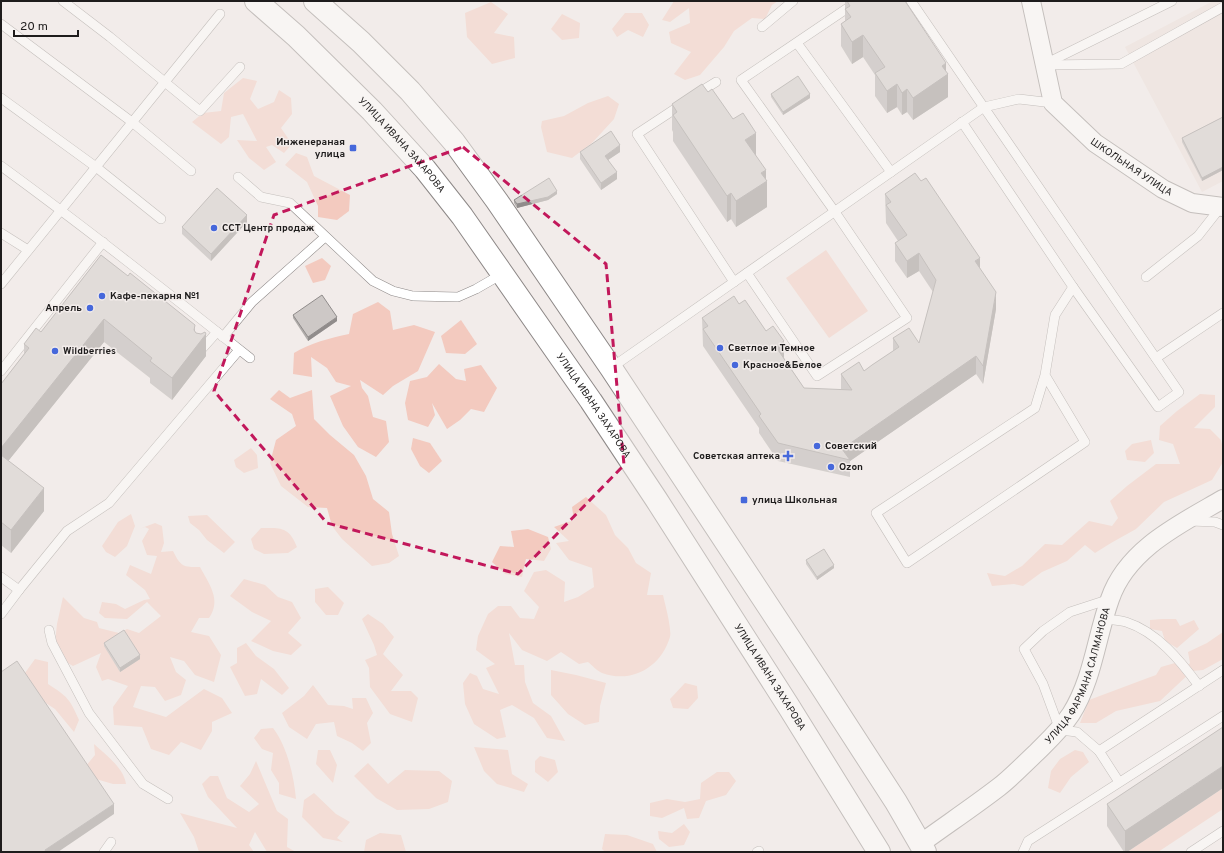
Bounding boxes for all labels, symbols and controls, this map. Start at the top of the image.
scale bar [14,12,78,38]
text: 20 m [20,19,48,35]
street label: УЛИЦА ИВАНА ЗАХАРОВА [355,94,448,196]
street label: ШКОЛЬНАЯ УЛИЦА [1088,135,1175,199]
place label: Инженераная улица [276,136,345,161]
marker: Инженераная улица [348,143,358,153]
place label: CCТ Центр продаж [222,222,315,235]
marker: CCТ Центр продаж [209,223,219,233]
place label: Кафе-пекарня №1 [110,290,200,303]
marker: Кафе-пекарня №1 [97,291,107,301]
place label: Апрель [45,302,82,315]
marker: Апрель [85,303,95,313]
place label: Светлое и Темное [728,342,815,355]
marker: Светлое и Темное [715,343,725,353]
place label: Wildberries [63,345,116,358]
marker: Wildberries [50,346,60,356]
street label: УЛИЦА ИВАНА ЗАХАРОВА [553,351,634,461]
place label: Красное&Белое [743,359,822,372]
marker: Красное&Белое [730,360,740,370]
place label: Советский [825,440,877,453]
marker: Советский [812,441,822,451]
place label: Советская аптека [693,450,780,463]
marker: Советская аптека [783,451,793,461]
place label: Ozon [839,461,863,474]
marker: Ozon [826,462,836,472]
place label: улица Школьная [752,494,837,507]
marker: улица Школьная [739,495,749,505]
street label: УЛИЦА ФАРМАНА САЛМАНОВА [1042,605,1113,747]
street label: УЛИЦА ИВАНА ЗАХАРОВА [731,621,809,733]

